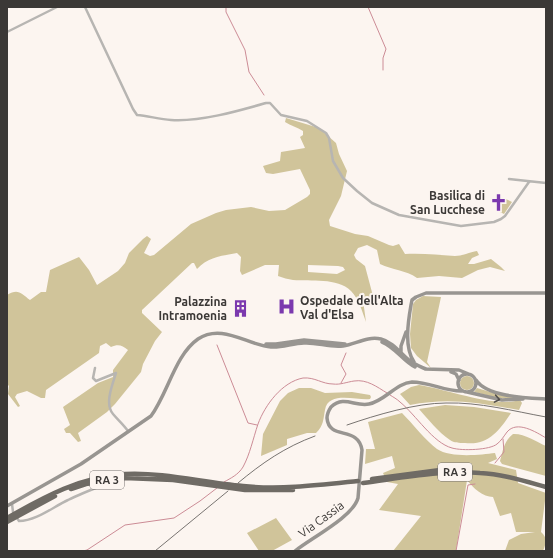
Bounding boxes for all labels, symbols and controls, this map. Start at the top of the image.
place label: Basilica di San Lucchese [410,189,485,216]
church icon: Basilica di San Lucchese [488,192,508,212]
place label: Ospedale dell'Alta Val d'Elsa [300,294,404,321]
place label: Palazzina Intramoenia [158,295,227,322]
hospital icon: Ospedale dell'Alta Val d'Elsa [277,297,297,317]
building icon: Palazzina Intramoenia [230,298,250,318]
one-way arrow [493,394,500,403]
road number: RA 3 [438,463,472,481]
road number: RA 3 [90,471,124,489]
street label: Via Cassia [296,498,346,540]

